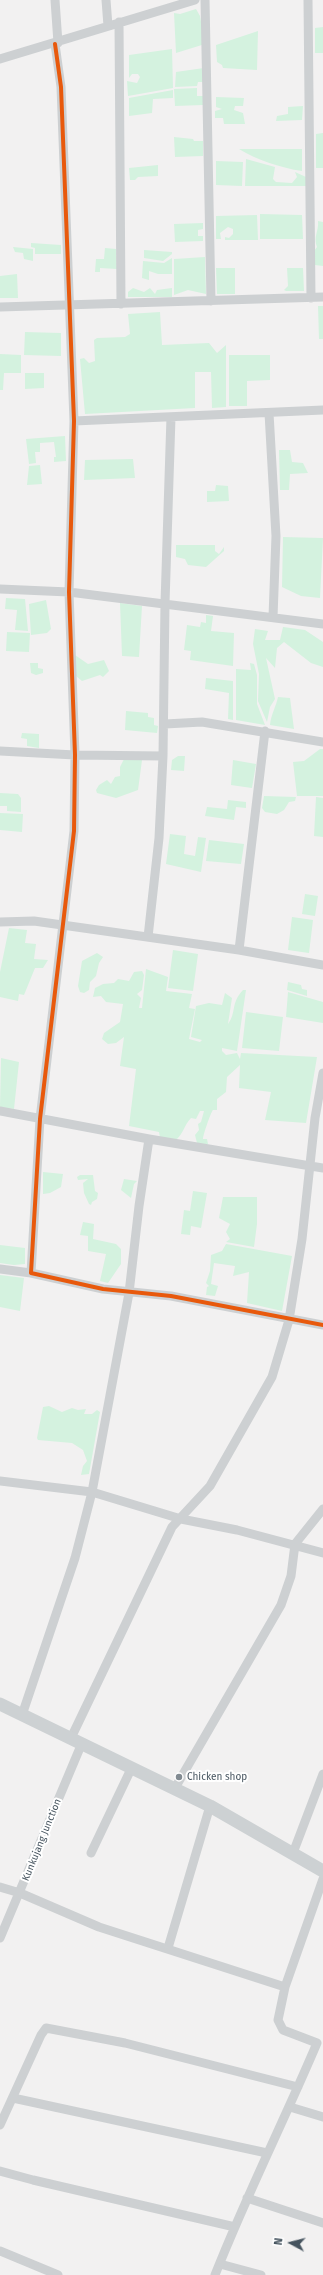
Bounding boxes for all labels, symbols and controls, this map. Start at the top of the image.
place label: Chicken shop [187,1771,247,1783]
marker: Chicken shop [174,1772,184,1782]
street label: Kunkujang Junction [20,1797,64,1883]
north arrow [271,2223,311,2263]
text: N [272,2237,285,2246]

